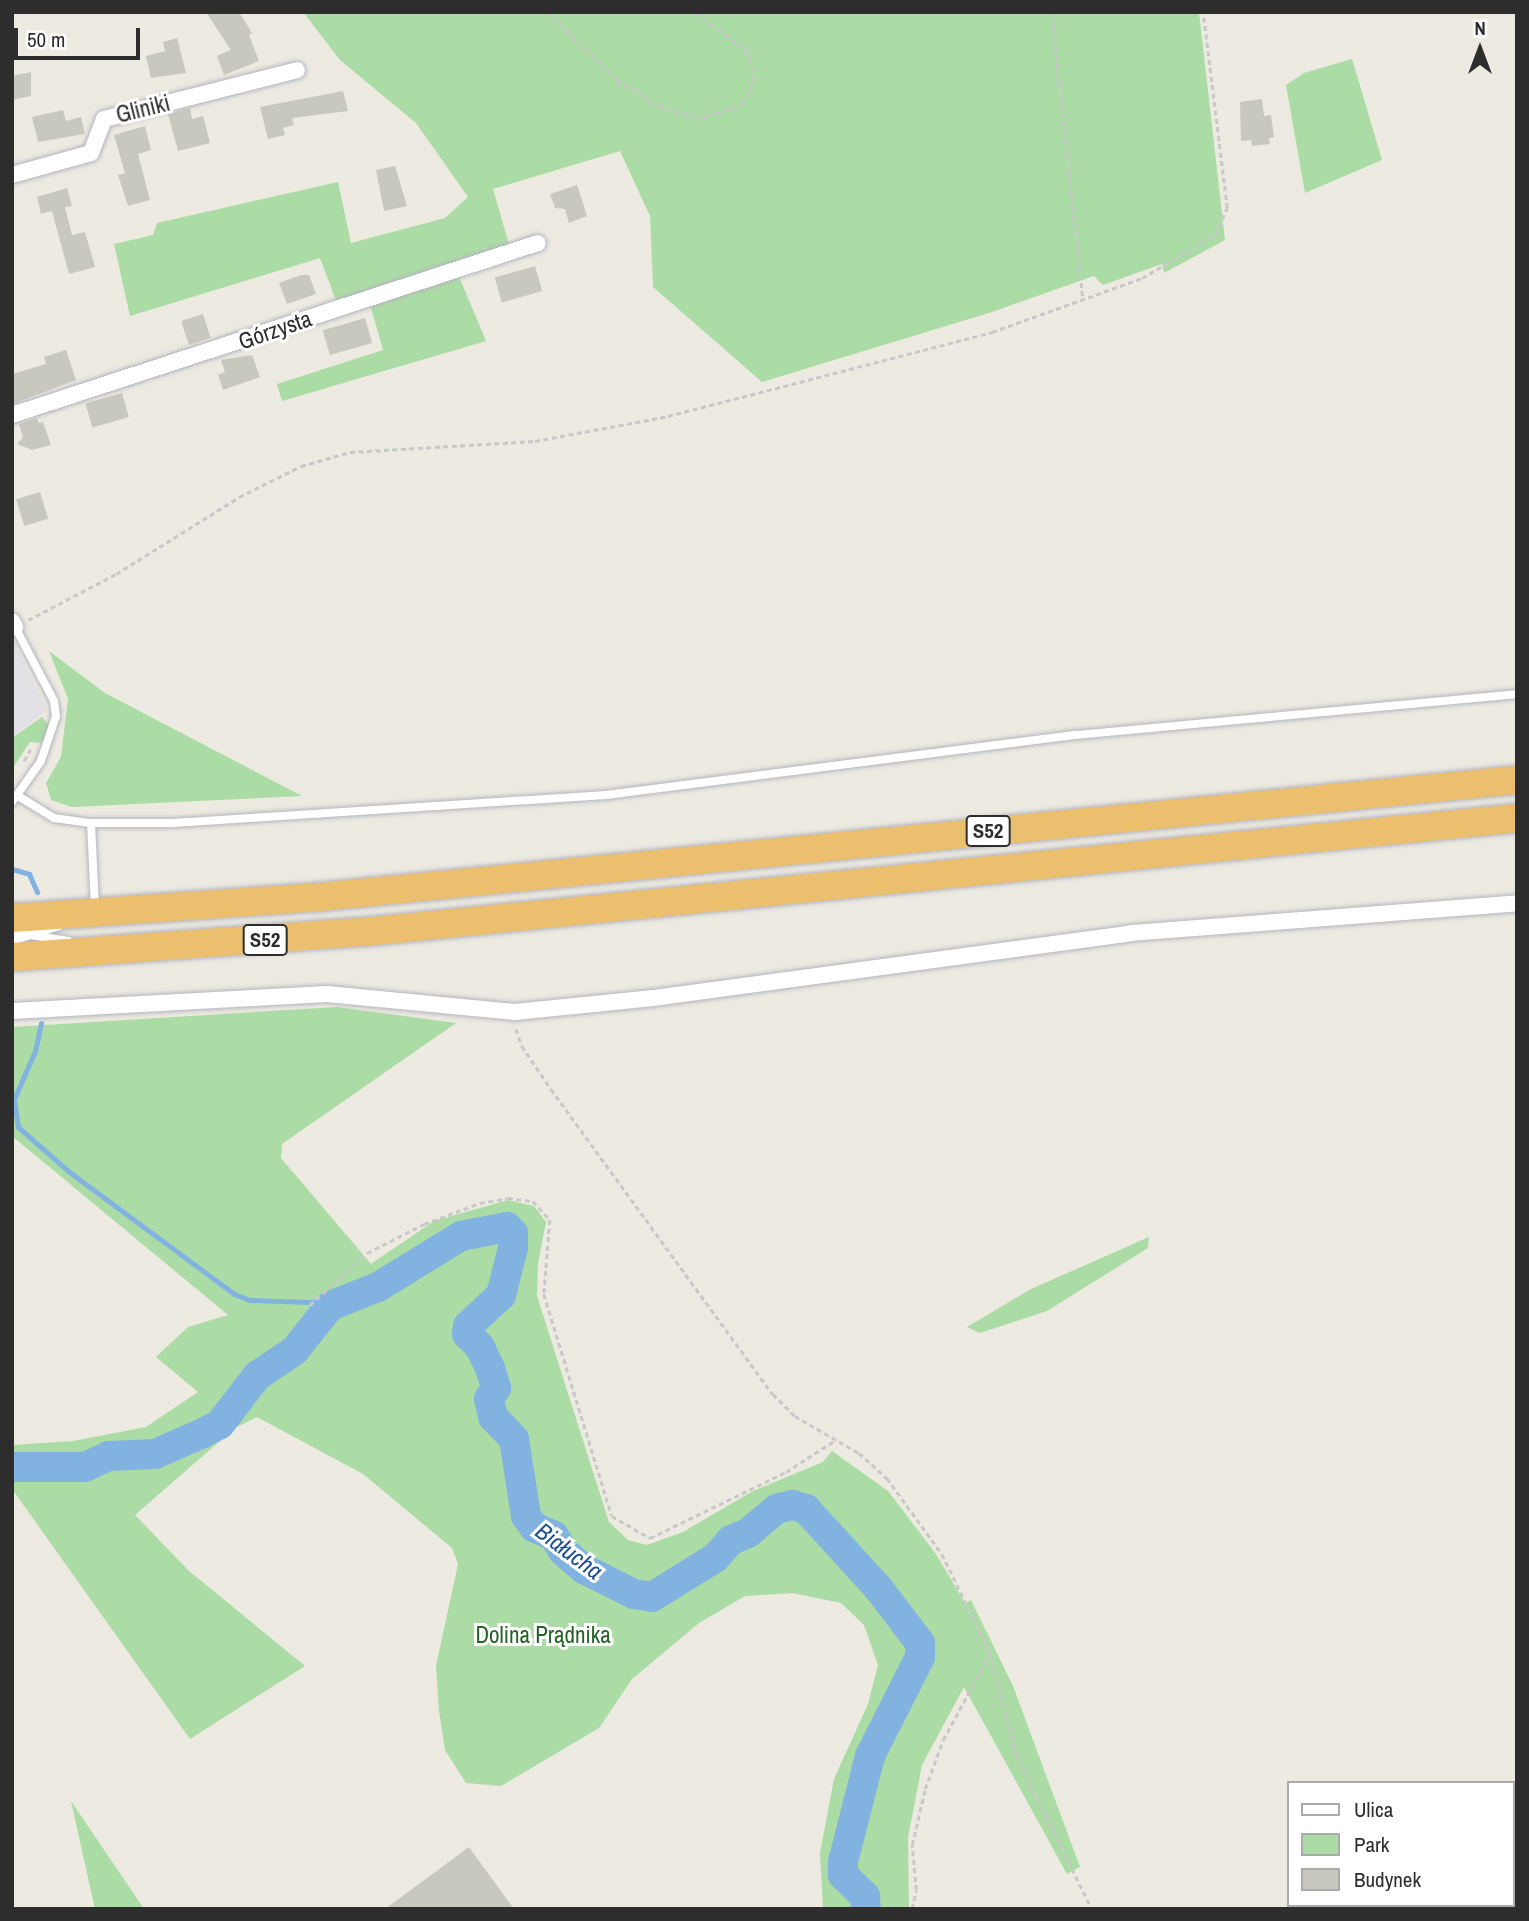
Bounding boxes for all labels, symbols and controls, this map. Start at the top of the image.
scale bar [18,14,144,58]
north arrow [1445,14,1515,84]
text: N [1474,15,1486,41]
text: 50 m [27,25,65,54]
street label: Gliniki [113,89,173,129]
street label: Górzysta [235,305,315,355]
road number: S52 [965,814,1011,848]
road number: S52 [242,922,288,958]
water label: Białucha [530,1516,608,1586]
park label: Dolina Prądnika [475,1621,611,1649]
legend [1288,1781,1515,1907]
text: Ulica [1354,1795,1393,1824]
text: Park [1354,1830,1389,1859]
text: Budynek [1354,1865,1421,1894]

